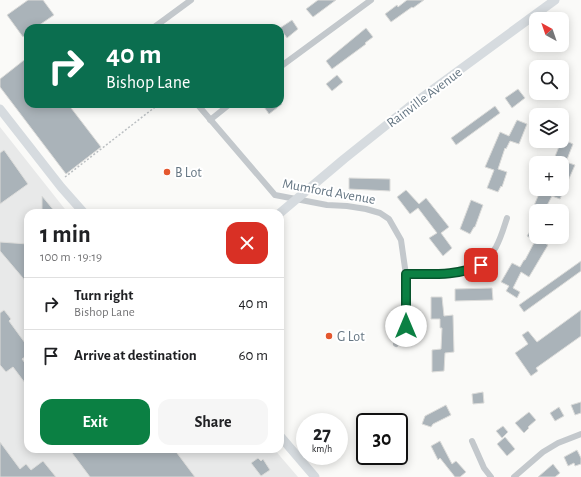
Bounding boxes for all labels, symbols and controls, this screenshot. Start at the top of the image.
north arrow [529,12,569,52]
map controls [529,12,569,244]
icon: right [40,40,92,92]
text: 40 m [106,41,162,69]
button: search [529,60,569,100]
street label: Rainville Avenue [384,65,465,131]
text: Bishop Lane [106,74,190,92]
button: layers [529,108,569,148]
button: + [529,156,569,196]
place label: B Lot [175,166,202,180]
marker: B Lot [162,167,172,177]
street label: Mumford Avenue [281,177,377,207]
button: − [529,204,569,244]
button: close [226,222,268,264]
text: 1 min [40,223,91,247]
pin [464,248,498,282]
text: 100 m · 19:19 [40,251,102,264]
icon: arrive [470,254,492,276]
text: Turn right [74,288,133,303]
icon: right [40,293,62,315]
text: 40 m [238,296,268,311]
position arrow [385,305,427,347]
text: Bishop Lane [74,306,135,319]
place label: G Lot [337,330,365,344]
marker: G Lot [324,331,334,341]
icon: arrive [40,345,62,367]
text: Arrive at destination [74,348,197,363]
text: 60 m [239,348,268,363]
button: Exit [40,399,150,445]
button: Share [158,399,268,445]
speed limit sign: 30 [356,413,408,465]
text: 27 [313,424,331,444]
text: km/h [312,444,332,454]

